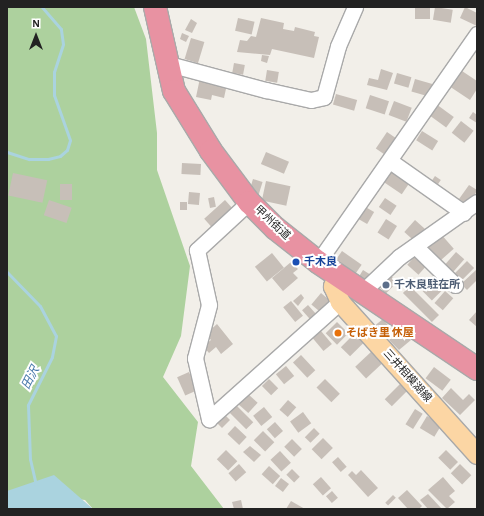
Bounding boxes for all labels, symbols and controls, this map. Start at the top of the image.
north arrow [16,16,56,56]
text: N [32,18,40,29]
street label: 甲州街道 [251,203,293,243]
place label: 千木良 [304,255,337,269]
marker: 千木良 [291,257,301,267]
place label: 千木良駐在所 [394,278,460,292]
marker: 千木良駐在所 [381,280,391,290]
place label: そばき里 休屋 [346,326,414,340]
marker: そばき里 休屋 [333,328,343,338]
street label: 三井相模湖線 [380,347,434,405]
water label: 田沢 [19,364,43,392]

